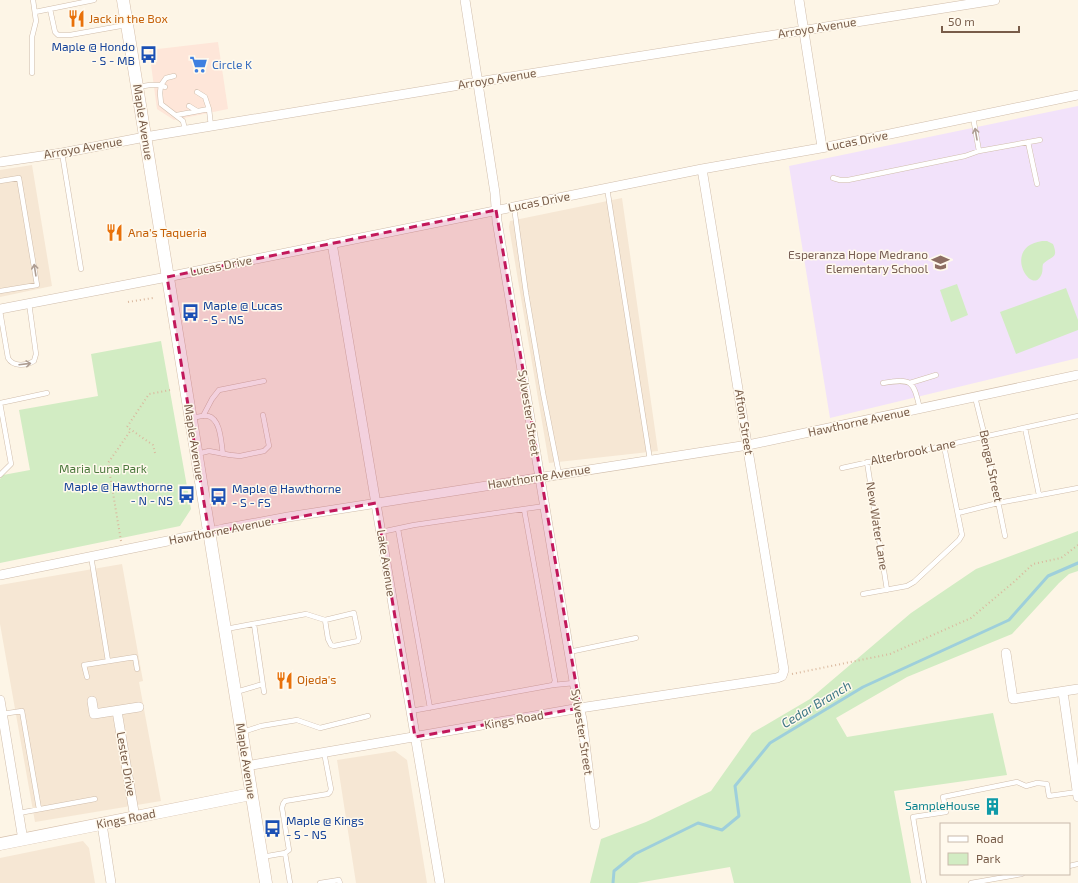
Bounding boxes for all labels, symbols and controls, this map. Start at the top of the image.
scale bar [942,8,1019,34]
restaurant icon: Jack in the Box [66,9,86,29]
place label: Jack in the Box [89,11,168,25]
street label: Arroyo Avenue [777,14,857,40]
text: 50 m [948,14,975,28]
place label: Maple @ Hondo - S - MB [51,39,135,67]
bus stop icon: Maple @ Hondo - S - MB [138,44,158,64]
supermarket icon: Circle K [189,55,209,75]
place label: Circle K [212,57,252,71]
street label: Arroyo Avenue [457,65,537,91]
street label: Maple Avenue [131,83,157,161]
street label: Lucas Drive [825,127,889,153]
one-way arrow [972,128,980,141]
street label: Arroyo Avenue [43,133,123,161]
street label: Lucas Drive [507,188,571,214]
restaurant icon: Ana's Taqueria [105,223,125,243]
place label: Ana's Taqueria [128,225,207,239]
place label: Esperanza Hope Medrano Elementary School [788,247,928,275]
street label: Lucas Drive [189,252,253,278]
school or university icon: Esperanza Hope Medrano Elementary School [931,252,951,272]
one-way arrow [30,264,38,277]
place label: Maple @ Lucas - S - NS [203,298,283,326]
bus stop icon: Maple @ Lucas - S - NS [180,303,200,323]
one-way arrow [18,360,31,368]
street label: Sylvester Street [516,369,544,457]
street label: Afton Street [733,388,757,456]
street label: Maple Avenue [182,403,208,481]
street label: Hawthorne Avenue [807,403,911,439]
street label: Bengal Street [978,428,1007,504]
street label: Alterbrook Lane [869,435,957,467]
park label: Maria Luna Park [59,461,147,475]
street label: Hawthorne Avenue [487,461,591,491]
place label: Maple @ Hawthorne - N - NS [64,479,173,507]
place label: Maple @ Hawthorne - S - FS [232,481,341,509]
street label: New Water Lane [864,481,892,571]
bus stop icon: Maple @ Hawthorne - N - NS [176,484,196,504]
bus stop icon: Maple @ Hawthorne - S - FS [209,486,229,506]
street label: Hawthorne Avenue [168,513,272,547]
street label: Lake Avenue [375,528,399,597]
restaurant icon: Ojeda's [274,670,294,690]
place label: Ojeda's [297,672,336,687]
water label: Cedar Branch [778,677,854,731]
street label: Sylvester Street [569,688,597,776]
street label: Kings Road [483,707,545,731]
street label: Maple Avenue [234,722,260,800]
street label: Lester Drive [114,730,140,797]
building icon: SampleHouse [983,796,1003,816]
place label: SampleHouse [905,798,980,812]
street label: Kings Road [95,805,157,831]
place label: Maple @ Kings - S - NS [286,813,364,841]
bus stop icon: Maple @ Kings - S - NS [263,818,283,838]
legend [940,823,1070,875]
text: Road [976,831,1004,845]
text: Park [976,851,1001,865]

